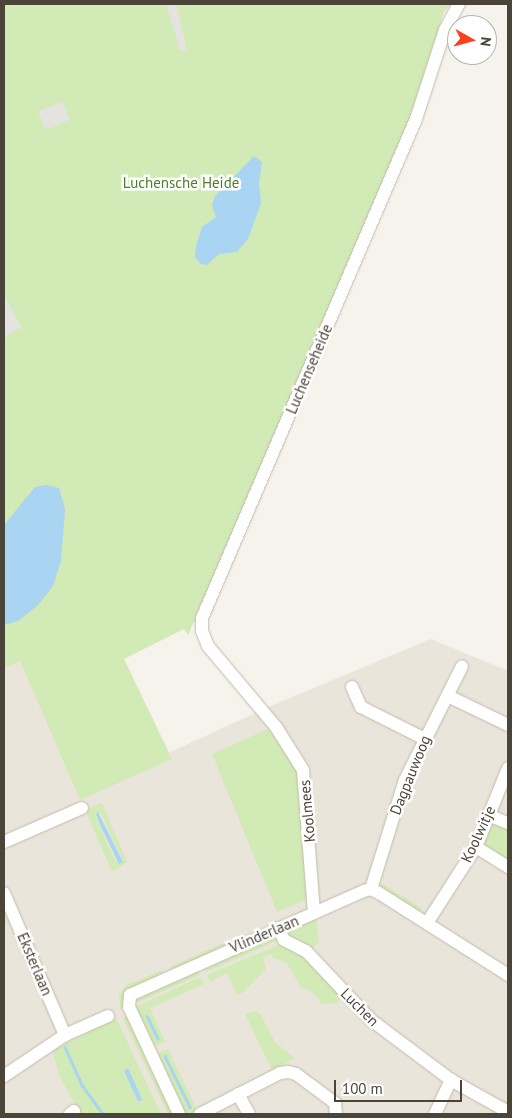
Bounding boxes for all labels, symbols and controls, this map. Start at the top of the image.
north arrow [447,15,497,65]
text: N [476,36,495,47]
park label: Luchensche Heide [123,174,239,192]
street label: Luchenseheide [282,321,336,417]
street label: Dagpauwoog [386,733,434,817]
street label: Koolmees [295,779,319,843]
street label: Koolwitje [457,803,499,865]
street label: Vlinderlaan [227,911,301,957]
street label: Eksterlaan [14,930,56,998]
street label: Luchen [337,984,383,1030]
scale bar [337,1070,464,1102]
text: 100 m [342,1079,383,1098]

